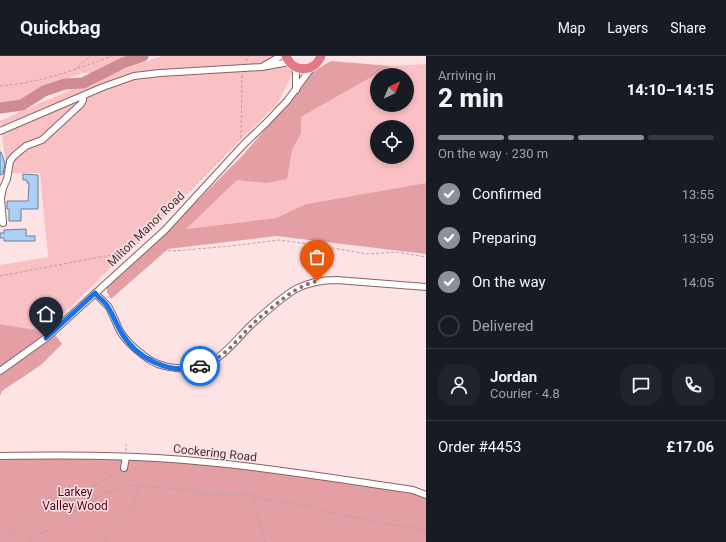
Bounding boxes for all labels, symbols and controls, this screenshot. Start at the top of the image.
text: Quickbag [20,16,101,39]
text: Map [558,20,585,36]
text: Layers [607,20,648,36]
text: Share [670,20,706,36]
north arrow [370,68,414,112]
map controls [370,68,414,164]
text: Arriving in [438,68,496,83]
text: 14:10–14:15 [627,81,714,99]
text: 2 min [438,83,504,113]
button: locate [370,120,414,164]
text: On the way · 230 m [438,146,548,161]
icon: check [438,183,460,205]
text: Confirmed [472,185,542,203]
text: 13:55 [682,187,714,202]
street label: Milton Manor Road [105,189,187,269]
icon: check [438,227,460,249]
text: Preparing [472,229,536,247]
text: 13:59 [682,231,714,246]
pin [300,240,334,281]
icon: bag [306,246,328,268]
icon: check [438,271,460,293]
text: On the way [472,273,546,291]
text: 14:05 [682,275,714,290]
pin [29,297,63,338]
icon: home [35,303,57,325]
text: Delivered [472,317,534,335]
courier [180,346,220,386]
icon: car [189,355,211,377]
button: person [438,364,480,406]
button: chat [620,364,662,406]
button: phone [672,364,714,406]
text: Jordan [490,368,537,386]
text: Courier · 4.8 [490,386,560,401]
text: Order #4453 [438,438,521,456]
text: £17.06 [666,438,714,456]
street label: Cockering Road [172,442,258,464]
park label: Larkey Valley Wood [42,485,108,513]

